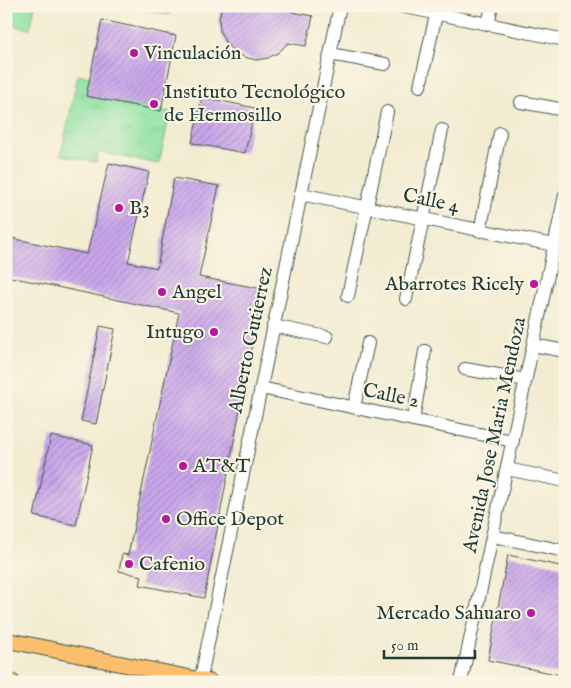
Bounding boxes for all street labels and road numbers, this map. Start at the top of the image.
street label: Calle 4 [400,183,462,219]
street label: Alberto Gutierrez [223,265,279,416]
street label: Avenida Jose Maria Mendoza [458,314,532,556]
street label: Calle 2 [361,378,421,414]

